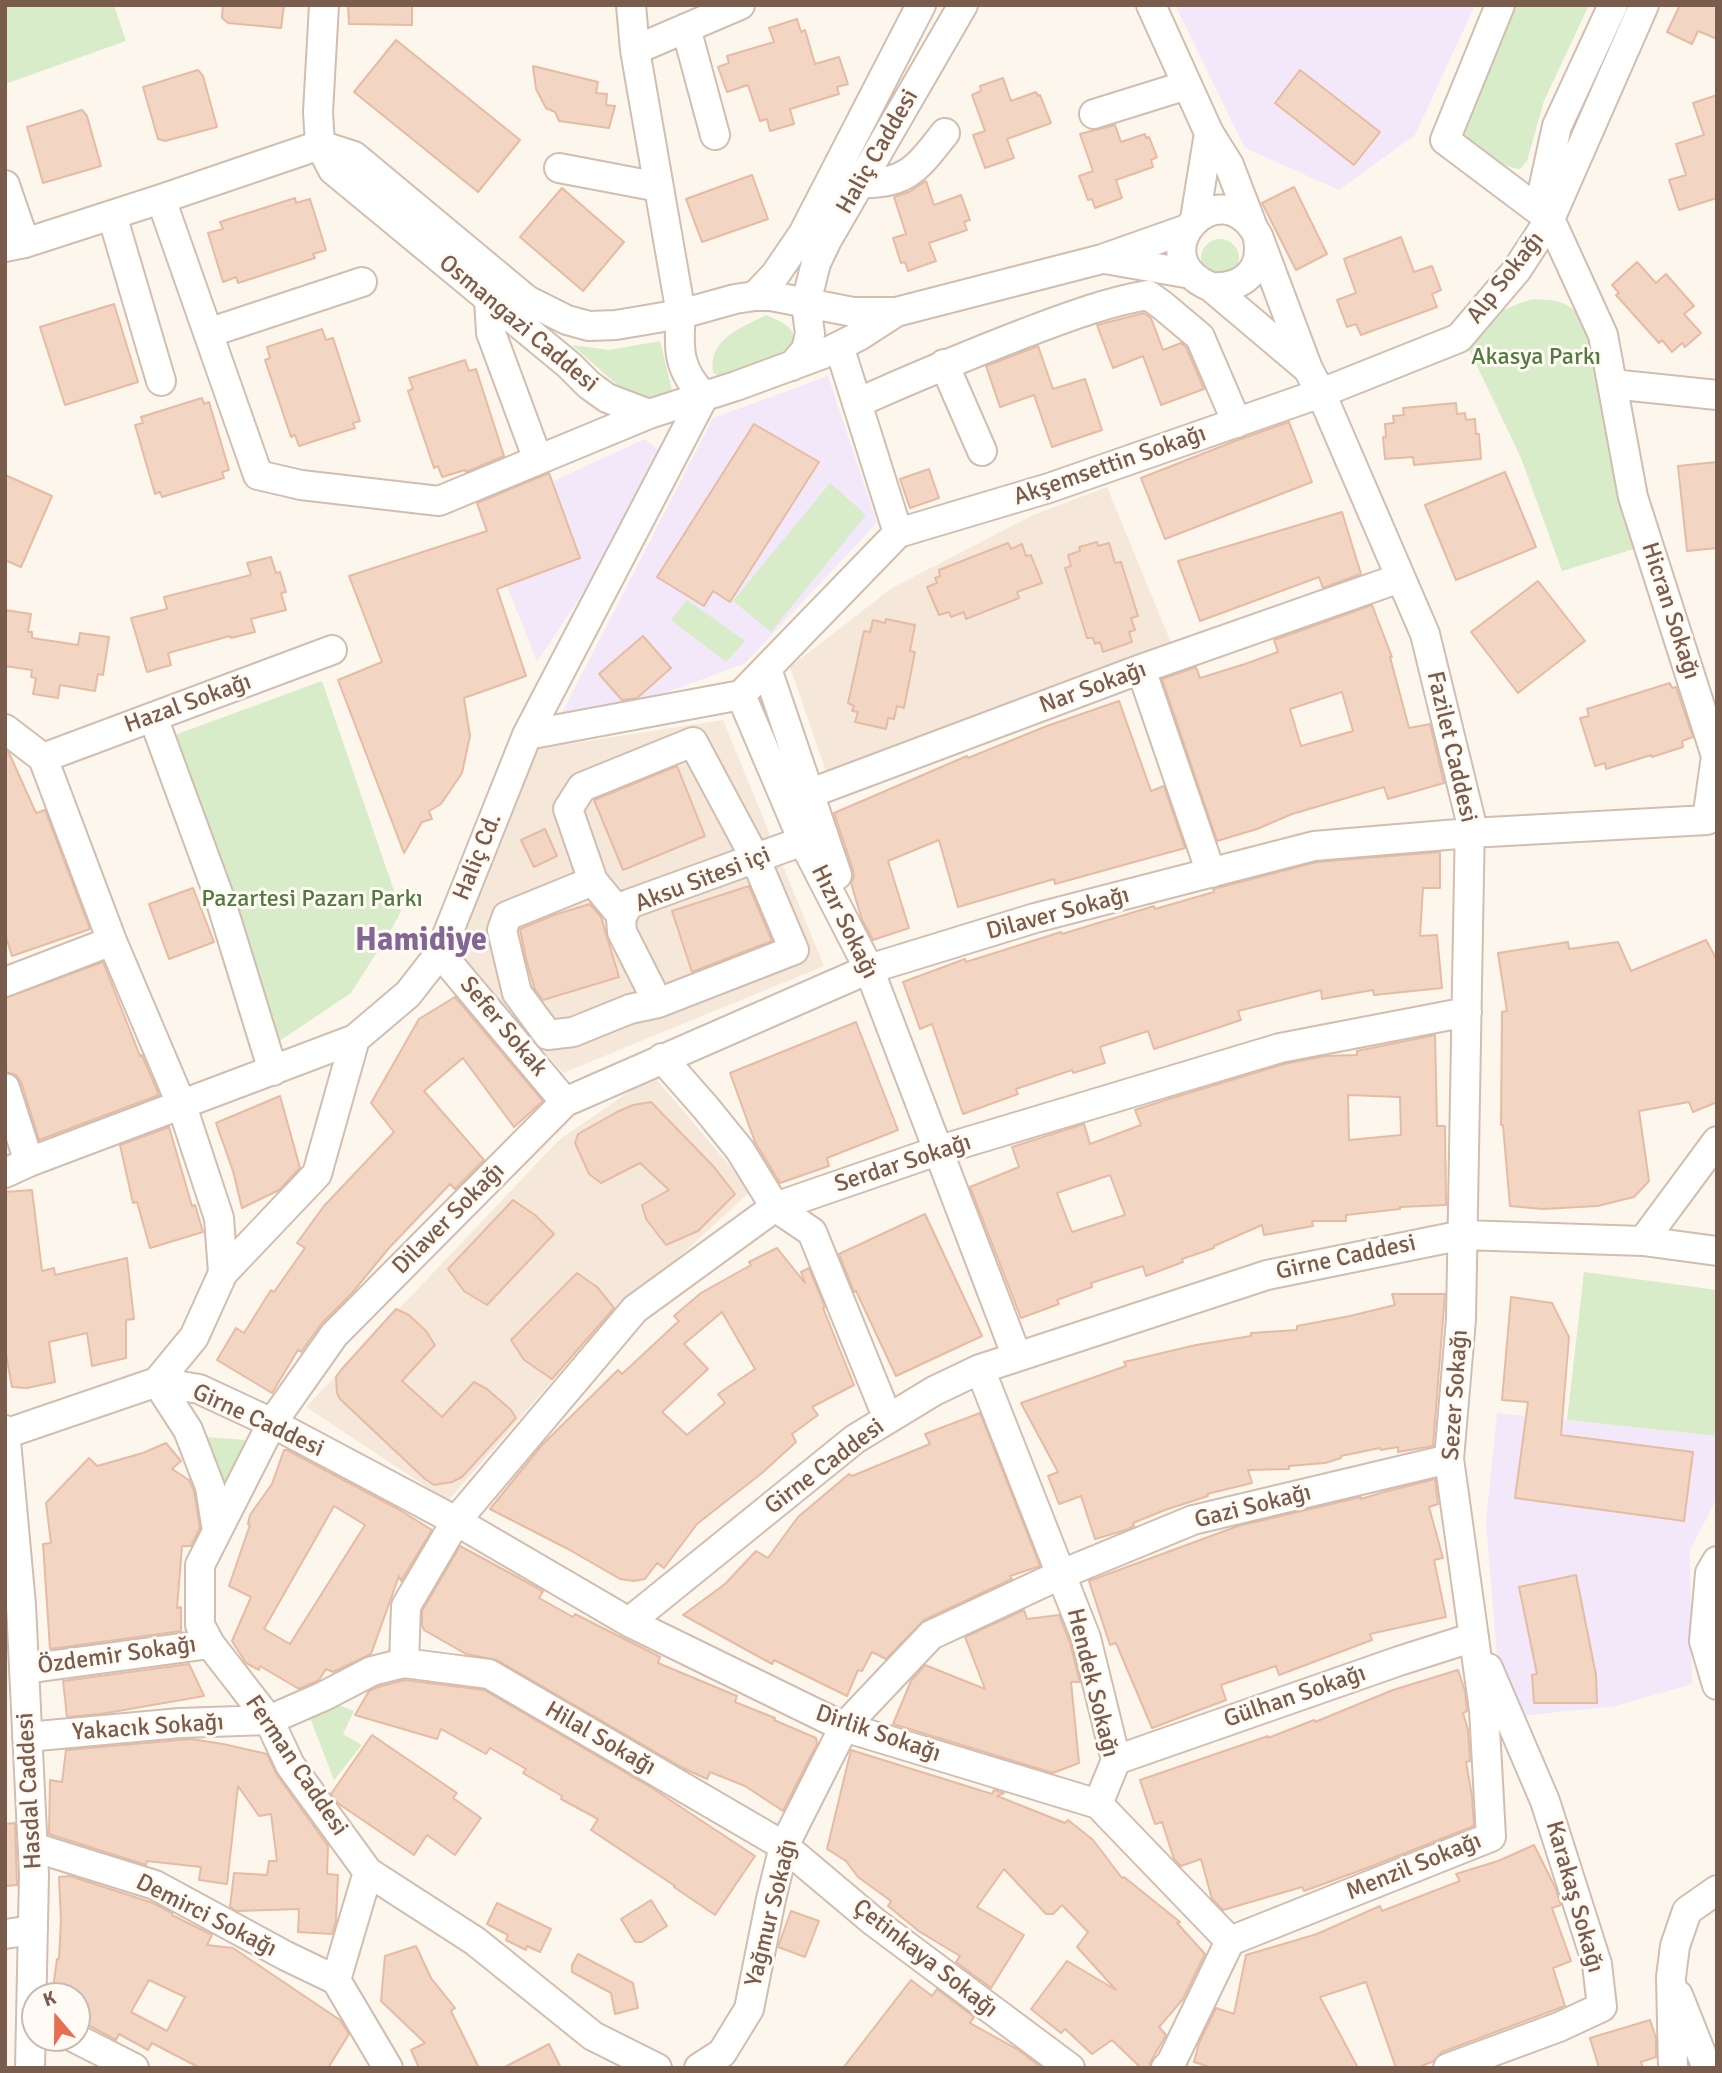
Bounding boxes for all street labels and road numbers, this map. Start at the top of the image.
street label: Haliç Caddesi [831,84,925,220]
street label: Alp Sokağı [1461,226,1551,330]
street label: Osmangazi Caddesi [433,249,603,399]
street label: Akşemsettin Sokağı [1010,420,1210,512]
street label: Hicran Sokağı [1634,539,1706,683]
street label: Nar Sokağı [1036,655,1150,721]
street label: Hazal Sokağı [121,668,255,740]
street label: Fazilet Caddesi [1420,668,1482,826]
street label: Haliç Cd. [447,809,509,905]
street label: Aksu Sitesi içi [631,841,775,919]
street label: Hızır Sokağı [804,860,884,984]
street label: Dilaver Sokağı [983,881,1133,947]
street label: Sefer Sokak [453,971,553,1083]
street label: Serdar Sokağı [831,1128,975,1200]
street label: Dilaver Sokağı [387,1157,511,1281]
street label: Girne Caddesi [1274,1229,1418,1287]
street label: Sezer Sokağı [1437,1329,1475,1461]
street label: Girne Caddesi [188,1378,328,1464]
street label: Girne Caddesi [760,1413,890,1521]
street label: Gazi Sokağı [1192,1479,1314,1535]
street label: Hendek Sokağı [1060,1606,1124,1760]
street label: Özdemir Sokağı [36,1631,198,1681]
street label: Gülhan Sokağı [1220,1659,1370,1735]
street label: Ferman Caddesi [238,1690,354,1842]
street label: Hilal Sokağı [539,1696,661,1782]
street label: Dirlik Sokağı [812,1699,944,1769]
street label: Yakacık Sokağı [71,1708,225,1748]
street label: Hasdal Caddesi [12,1712,48,1870]
street label: Karakaş Sokağı [1539,1818,1609,1976]
street label: Menzil Sokağı [1342,1827,1486,1907]
street label: Yağmur Sokağı [740,1836,804,1990]
street label: Demirci Sokağı [131,1868,281,1964]
street label: Çetinkaya Sokağı [847,1894,1003,2024]

